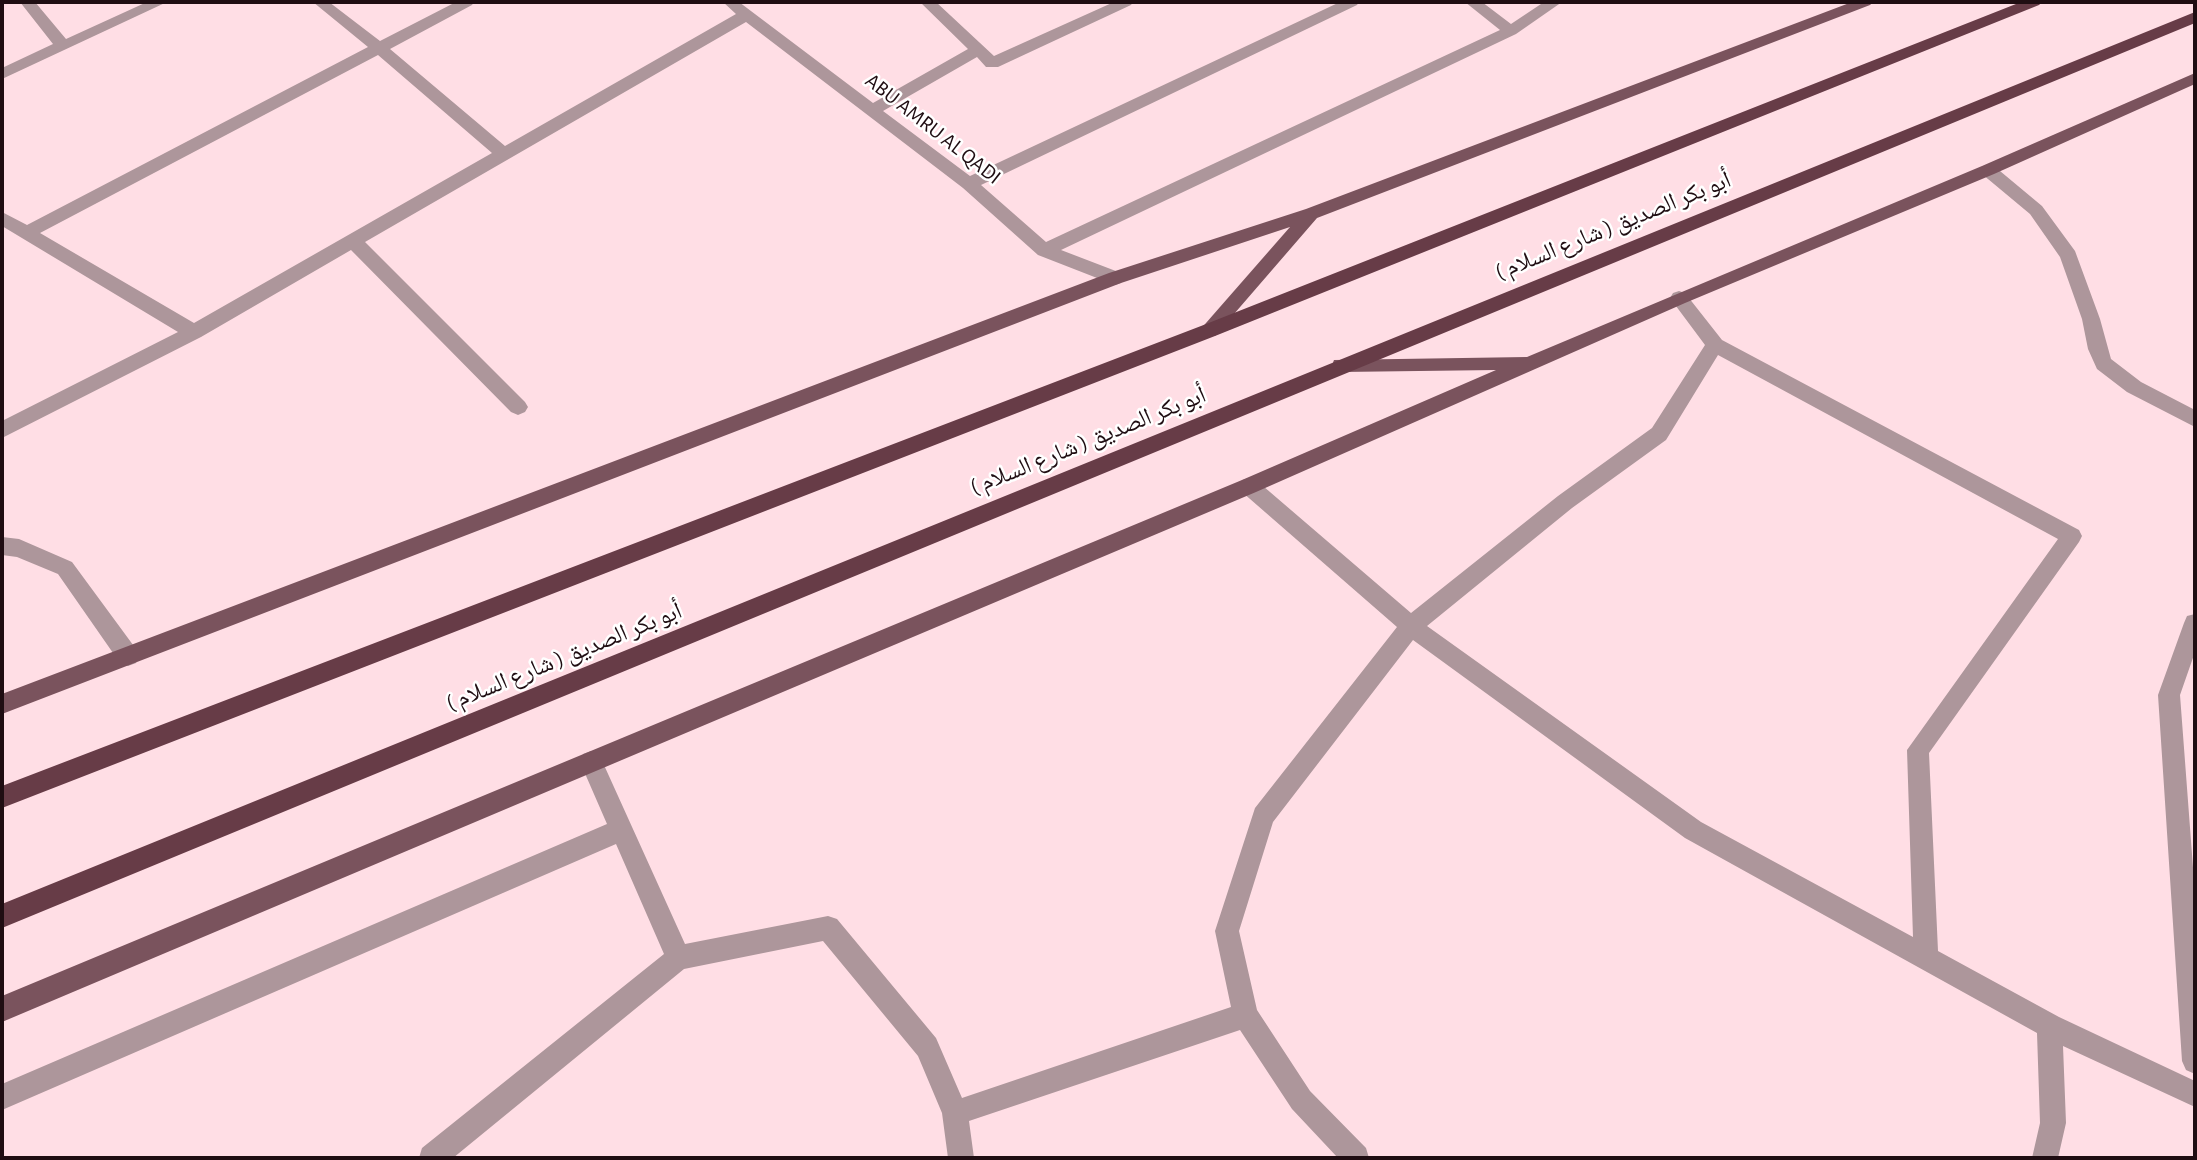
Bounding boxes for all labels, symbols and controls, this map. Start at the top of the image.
street label: ABU AMRU AL QADI [860,68,1006,190]
street label: ( شارع السلام ) أبو بكر الصديق [1491,165,1735,287]
street label: ( شارع السلام ) أبو بكر الصديق [966,380,1210,502]
street label: ( شارع السلام ) أبو بكر الصديق [442,596,686,718]

